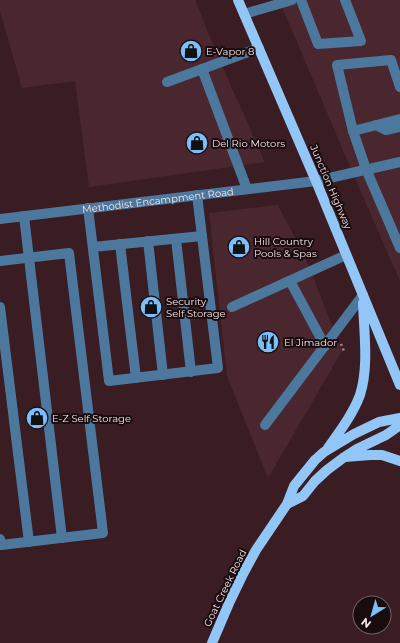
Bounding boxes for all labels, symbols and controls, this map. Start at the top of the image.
shop icon: E-Vapor 8 [178,38,204,64]
place label: E-Vapor 8 [206,45,254,58]
shop icon: Del Rio Motors [184,130,210,156]
place label: Del Rio Motors [212,137,285,150]
street label: Junction Highway [307,142,355,232]
street label: Methodist Encampment Road [81,184,234,216]
shop icon: Hill Country Pools & Spas [226,234,252,260]
place label: Hill Country Pools & Spas [254,235,317,260]
shop icon: Security Self Storage [138,294,164,320]
place label: Security Self Storage [166,295,226,320]
restaurant icon: El Jimador [255,329,281,355]
place label: El Jimador [284,336,337,349]
shop icon: E-Z Self Storage [24,405,50,431]
place label: E-Z Self Storage [52,412,131,425]
street label: Goat Creek Road [201,547,249,629]
north arrow [352,595,392,635]
text: N [358,615,374,631]

